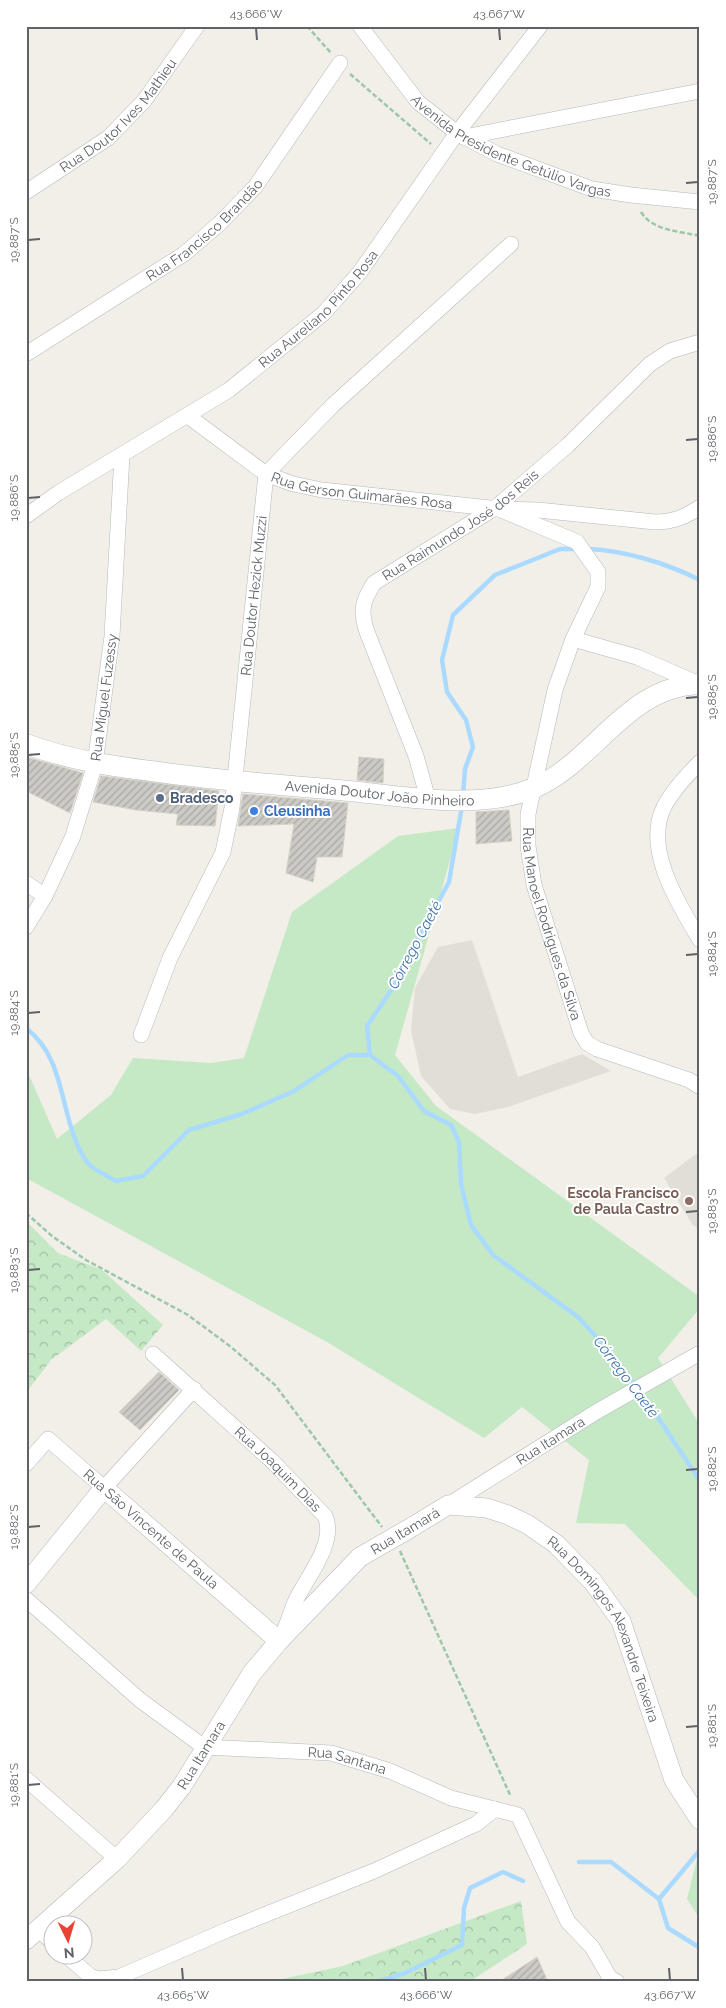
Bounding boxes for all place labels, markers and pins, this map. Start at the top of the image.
place label: Bradesco [170,790,234,806]
marker: Bradesco [154,792,166,804]
place label: Cleusinha [264,803,331,819]
marker: Cleusinha [248,805,260,817]
place label: Escola Francisco de Paula Castro [567,1185,680,1217]
marker: Escola Francisco de Paula Castro [683,1195,695,1207]

